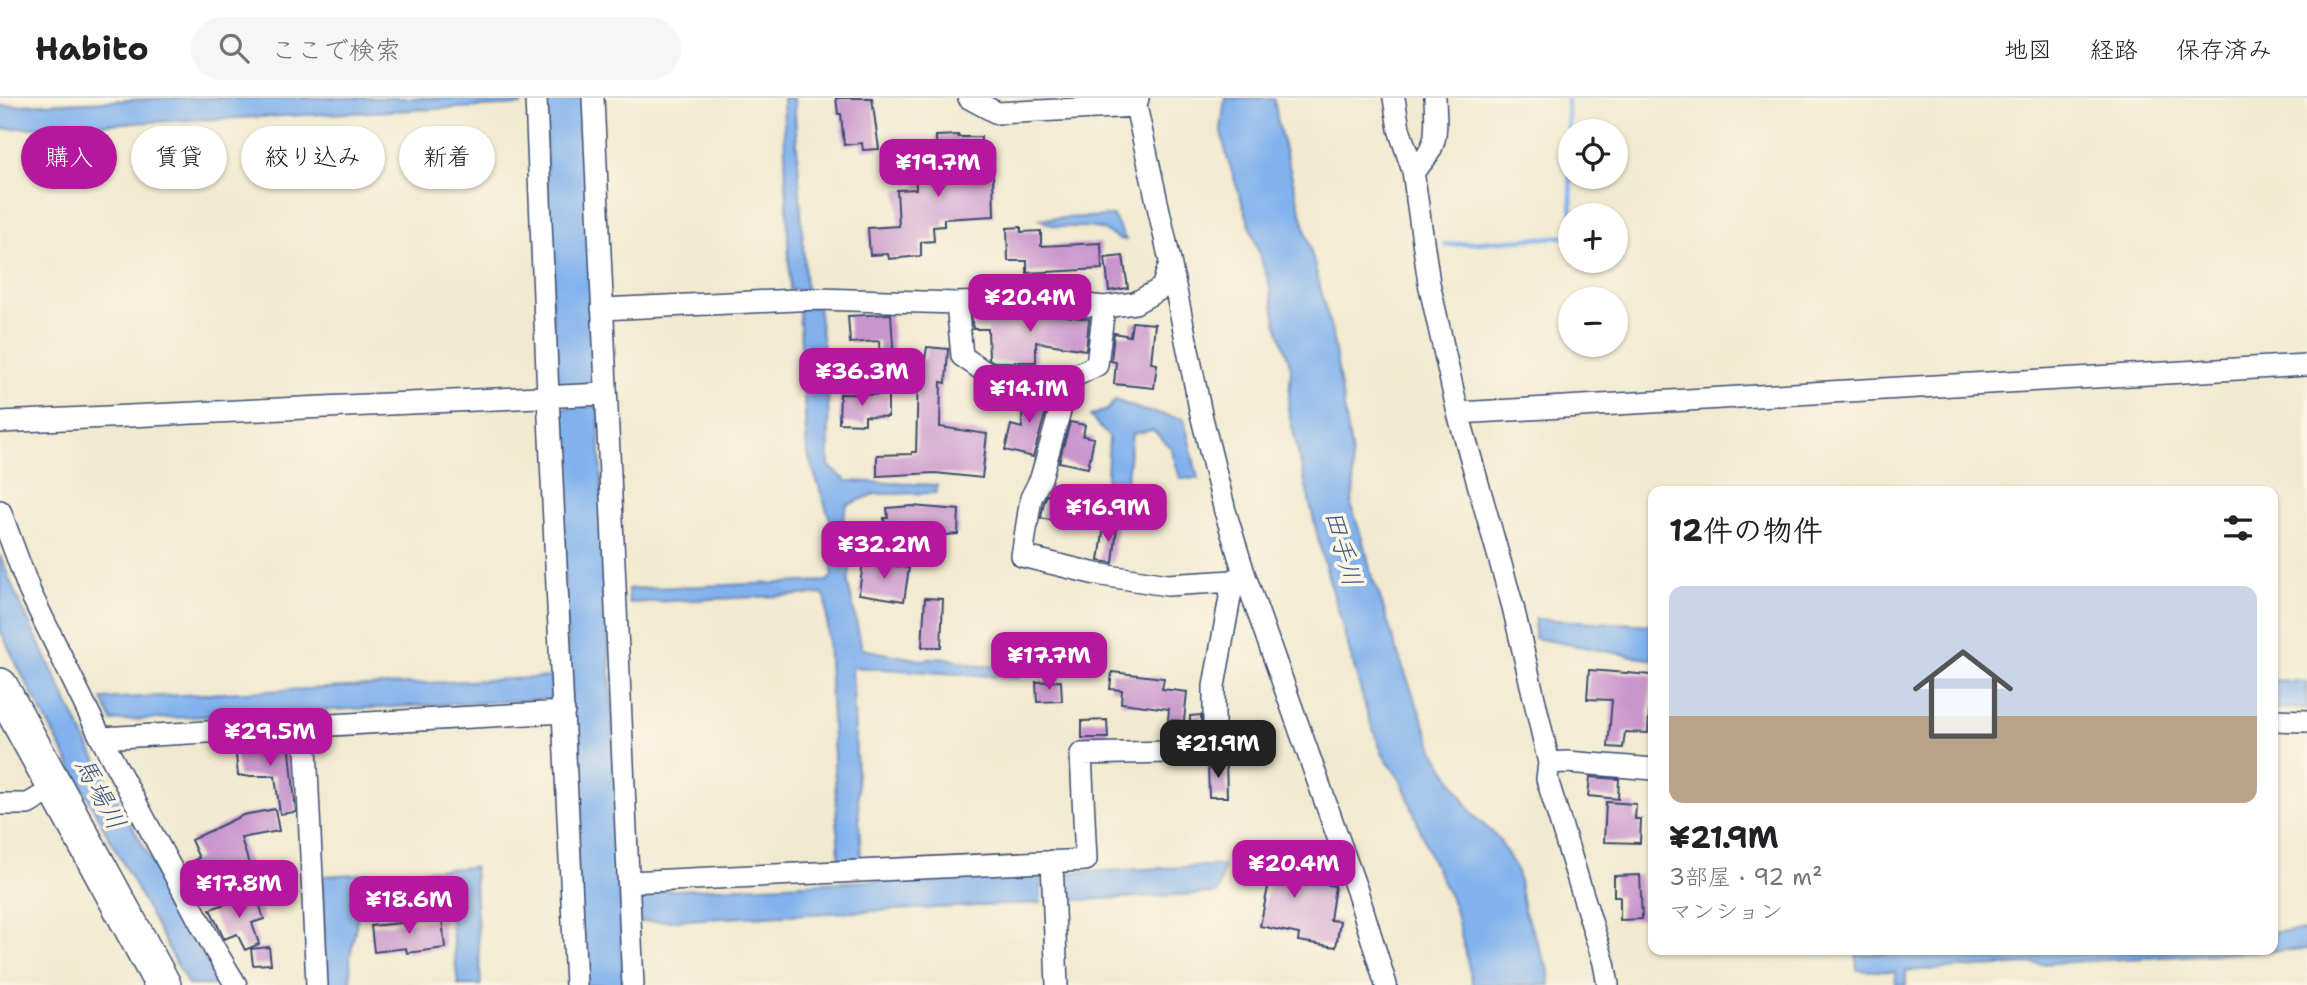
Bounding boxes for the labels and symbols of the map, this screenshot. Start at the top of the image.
pin: ¥19.7M [881,140,995,199]
pin: ¥20.4M [973,274,1087,334]
pin: ¥36.3M [805,348,919,408]
pin: ¥14.1M [972,366,1086,425]
pin: ¥16.9M [1051,484,1165,544]
water label: 田手川 [1317,506,1371,590]
pin: ¥32.2M [827,522,941,581]
pin: ¥17.7M [992,632,1106,692]
pin: ¥29.5M [213,708,327,768]
pin: ¥21.9M [1161,720,1275,780]
water label: 馬場川 [67,750,135,836]
pin: ¥20.4M [1237,840,1351,900]
pin: ¥17.8M [182,860,296,920]
pin: ¥18.6M [352,876,466,936]

